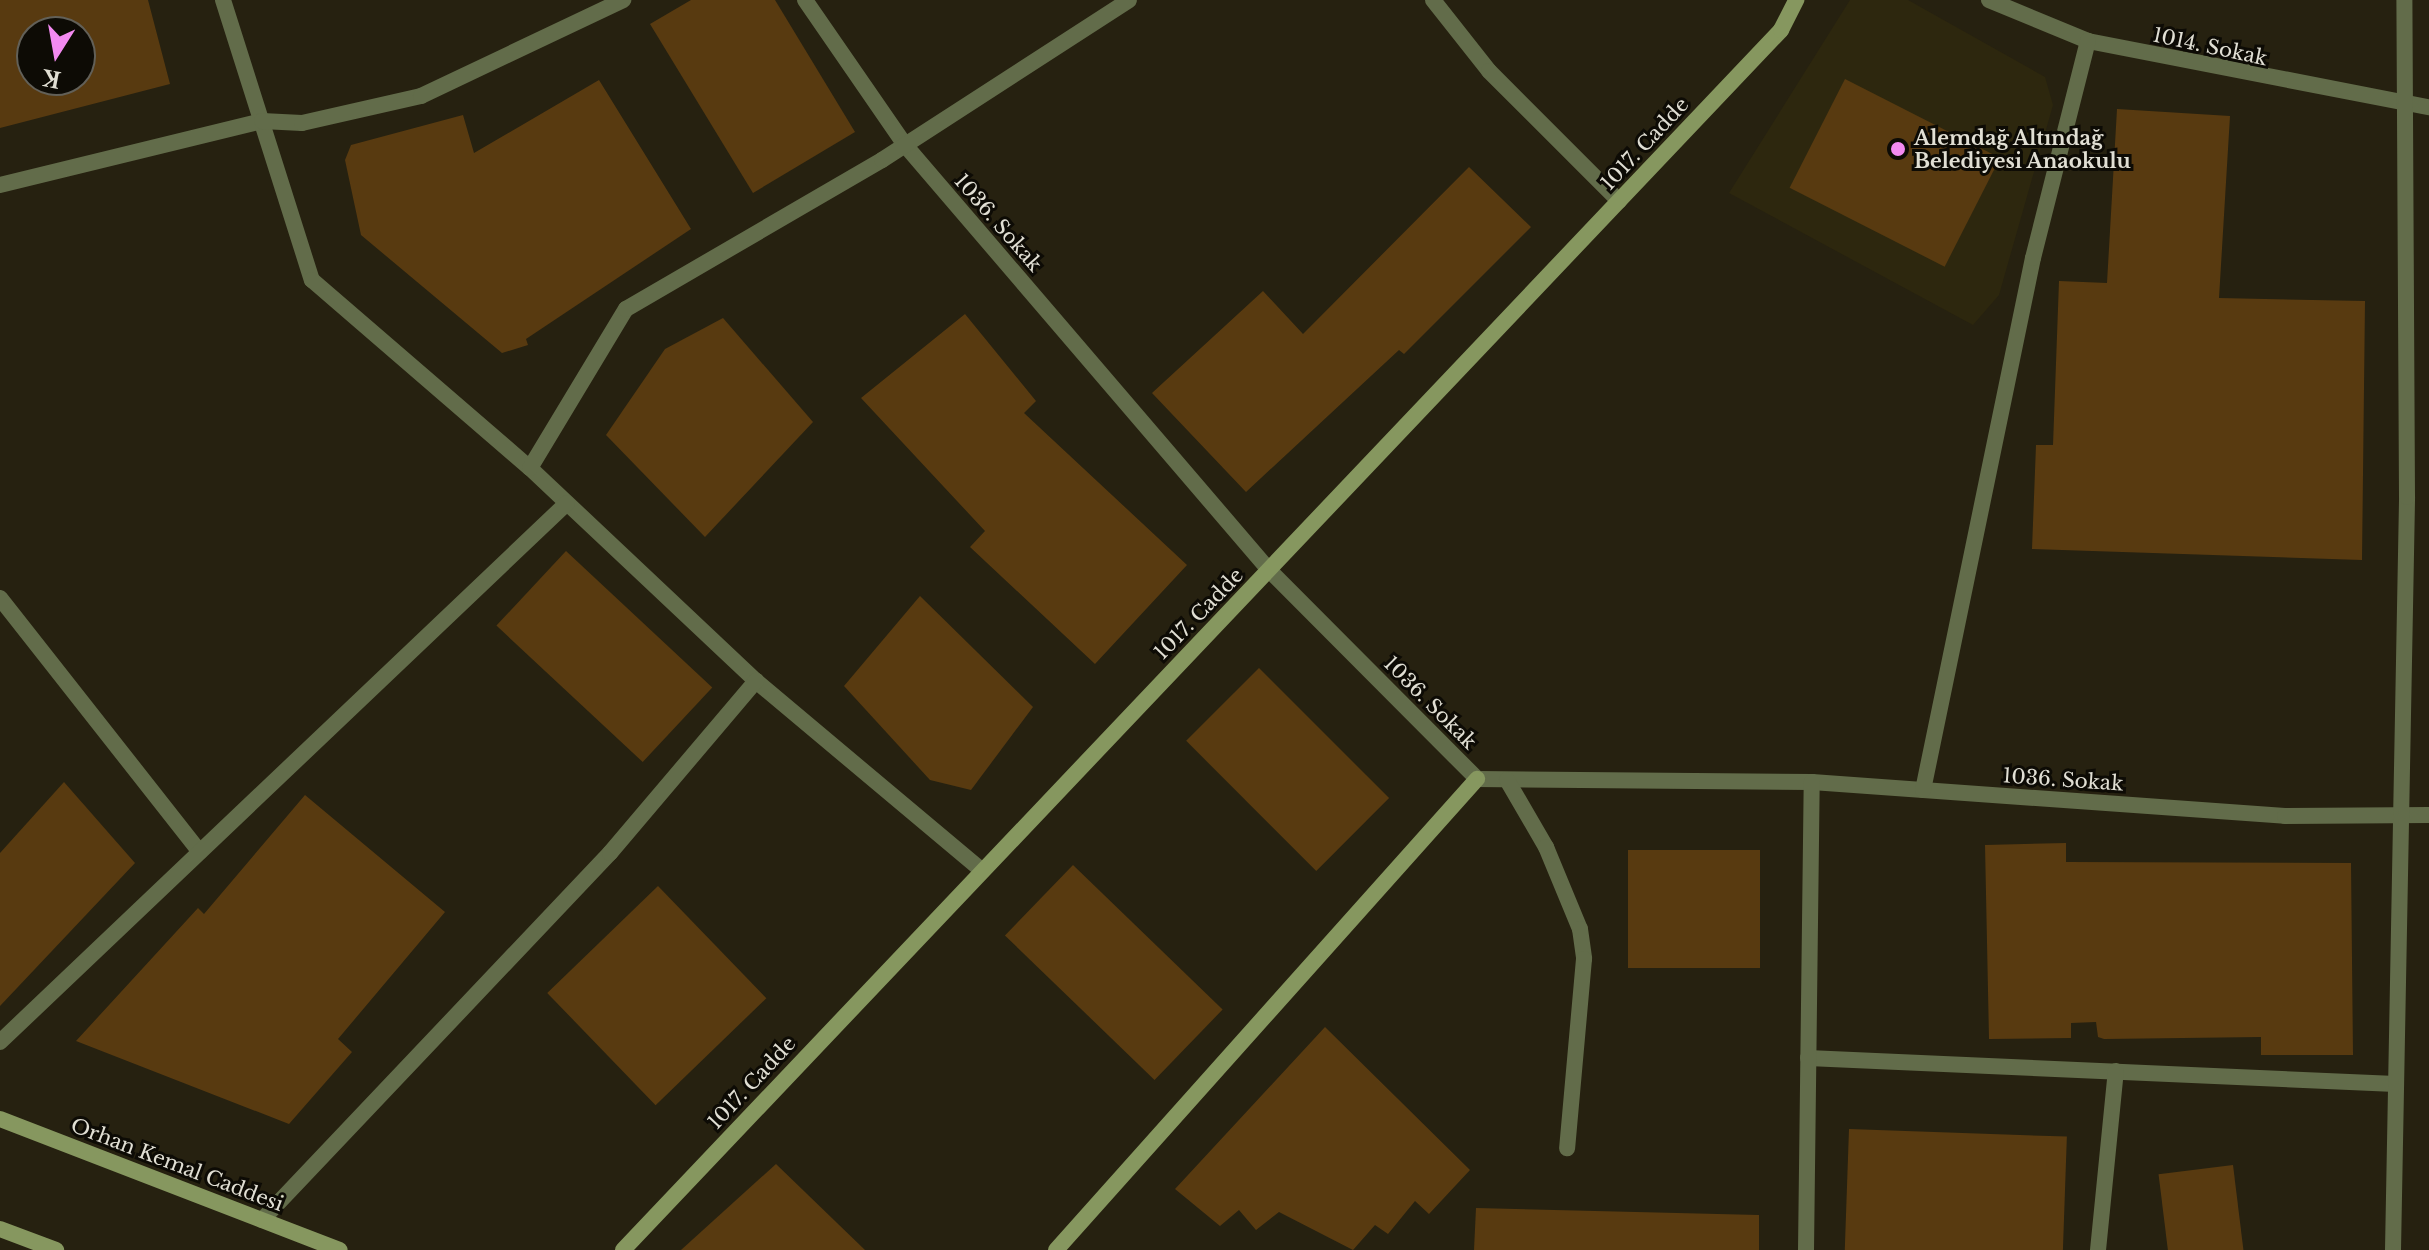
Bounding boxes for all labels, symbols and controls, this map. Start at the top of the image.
north arrow [16,16,96,96]
street label: 1014. Sokak [2150,23,2270,71]
text: K [40,63,63,93]
street label: 1017. Cadde [1596,93,1694,195]
place label: Alemdağ Altındağ Belediyesi Anaokulu [1914,126,2132,173]
marker: Alemdağ Altındağ Belediyesi Anaokulu [1889,140,1907,158]
street label: 1036. Sokak [949,169,1047,277]
street label: 1017. Cadde [1150,563,1248,665]
street label: 1036. Sokak [1379,652,1481,754]
street label: 1036. Sokak [2002,764,2124,796]
street label: 1017. Cadde [703,1032,801,1134]
street label: Orhan Kemal Caddesi [67,1113,287,1217]

